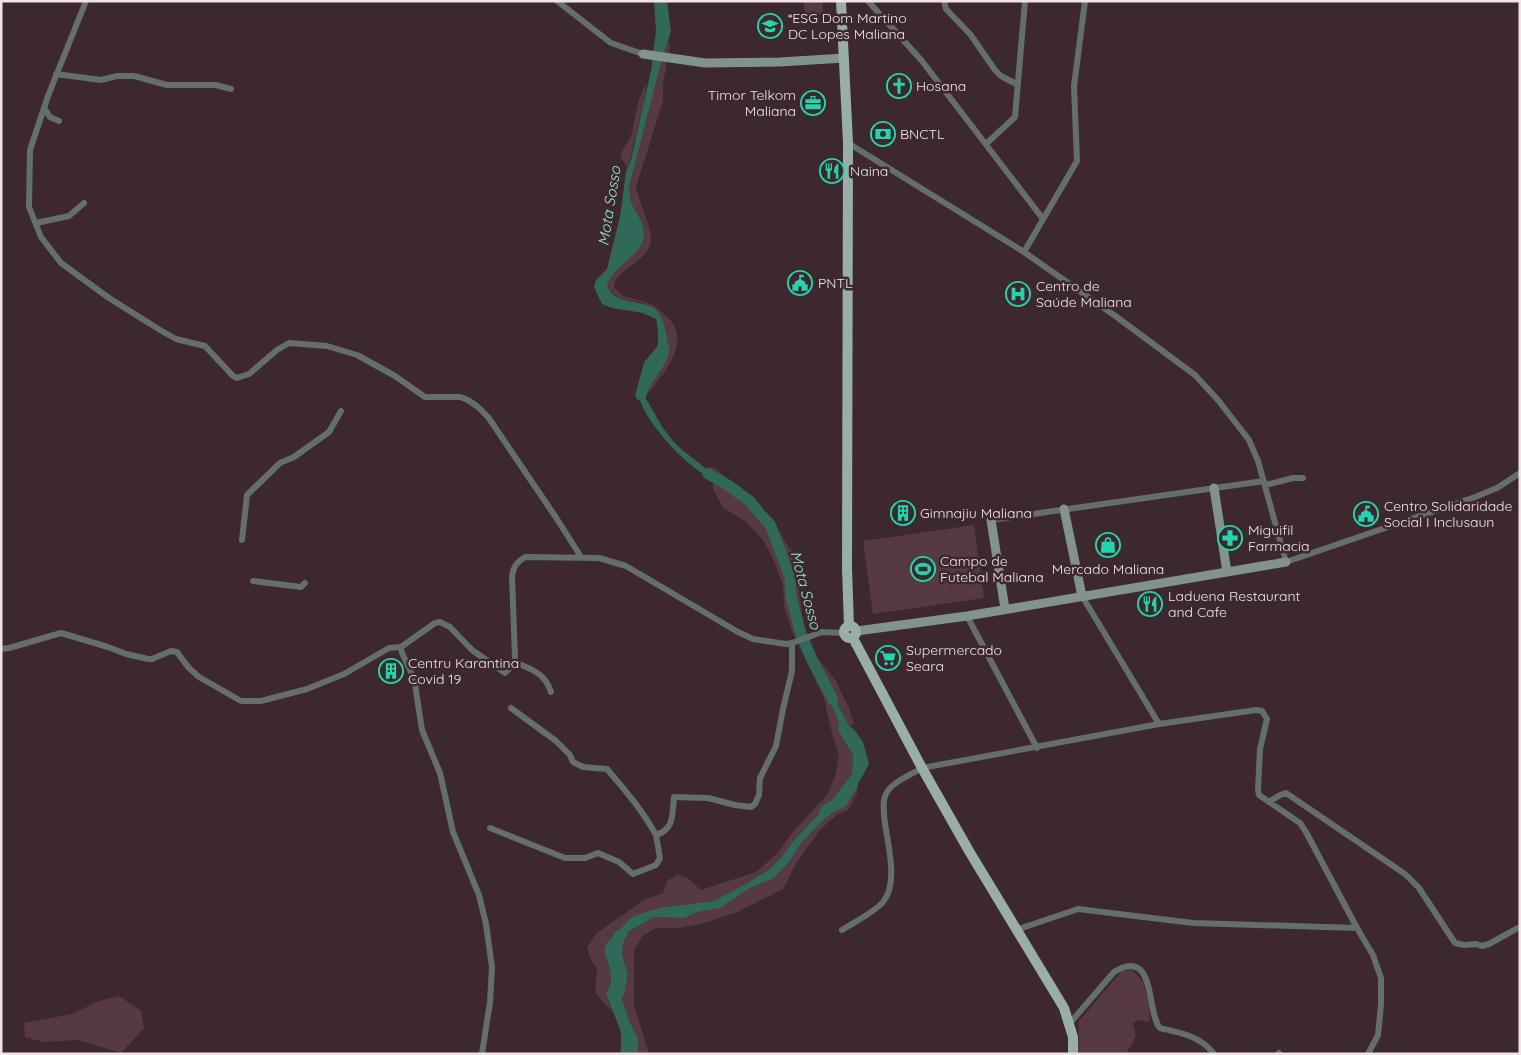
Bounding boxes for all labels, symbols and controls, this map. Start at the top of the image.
place label: *ESG Dom Martino DC Lopes Maliana [788,9,907,43]
school or university icon: *ESG Dom Martino DC Lopes Maliana [757,13,783,39]
church icon: Hosana [886,73,912,99]
place label: Hosana [916,77,966,95]
place label: Timor Telkom Maliana [708,86,796,120]
office icon: Timor Telkom Maliana [800,90,826,116]
bank icon: BNCTL [870,121,896,147]
place label: BNCTL [900,125,945,143]
restaurant icon: Naina [819,158,845,184]
place label: Naina [850,162,888,180]
water label: Mota Sosso [593,164,625,247]
public building icon: PNTL [787,270,813,296]
place label: PNTL [818,274,853,292]
place label: Centro de Saúde Maliana [1036,277,1132,311]
hospital icon: Centro de Saúde Maliana [1005,281,1031,307]
place label: Centro Solidaridade Social I Inclusaun [1384,497,1513,531]
building icon: Gimnajiu Maliana [890,500,916,526]
public building icon: Centro Solidaridade Social I Inclusaun [1353,501,1379,527]
place label: Gimnajiu Maliana [920,504,1032,522]
place label: Miguifil Farmacia [1248,521,1310,555]
pharmacy icon: Miguifil Farmacia [1217,525,1243,551]
shop icon: Mercado Maliana [1095,532,1121,558]
water label: Mota Sosso [786,549,826,632]
place label: Campo de Futebal Maliana [940,552,1044,586]
sports icon: Campo de Futebal Maliana [910,556,936,582]
place label: Mercado Maliana [1052,560,1164,578]
place label: Laduena Restaurant and Cafe [1168,587,1301,621]
restaurant icon: Laduena Restaurant and Cafe [1137,591,1163,617]
place label: Supermercado Seara [906,641,1002,675]
supermarket icon: Supermercado Seara [875,645,901,671]
place label: Centru Karantina Covid 19 [408,654,519,688]
building icon: Centru Karantina Covid 19 [378,658,404,684]

